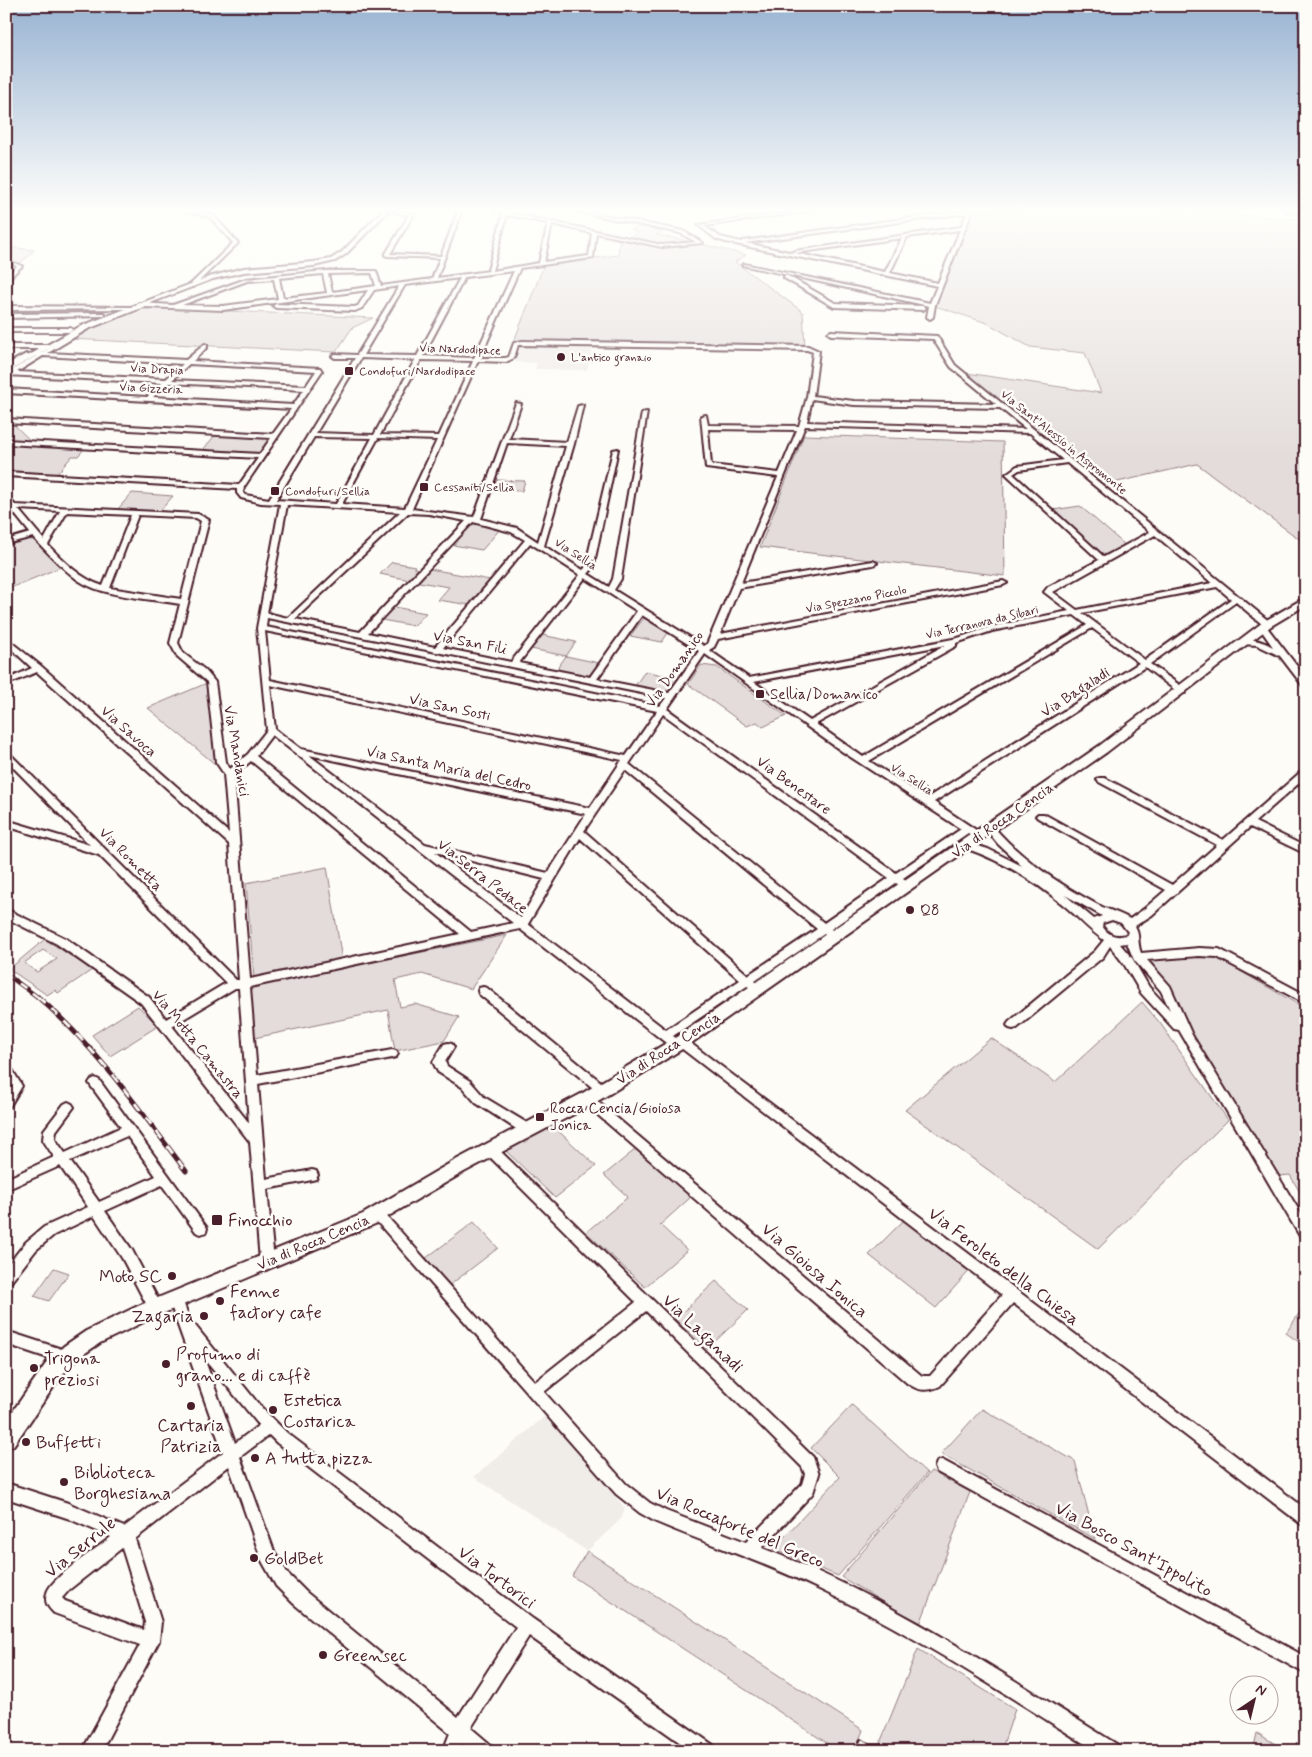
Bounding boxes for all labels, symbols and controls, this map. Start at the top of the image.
street label: Via Nardodipace [419,341,501,359]
place label: L'antico granaio [571,350,652,367]
marker: L'antico granaio [555,351,567,363]
street label: Via Drapia [130,361,184,379]
place label: Condofuri/Nardodipace [359,364,475,380]
marker: Condofuri/Nardodipace [343,365,355,377]
street label: Via Gizzeria [119,379,184,399]
street label: Via Sant'Alessio in Aspromonte [997,387,1130,499]
place label: Cessaniti/Sellia [434,480,515,496]
marker: Cessaniti/Sellia [418,481,430,493]
place label: Condofuri/Sellia [285,484,370,500]
marker: Condofuri/Sellia [269,485,281,497]
street label: Via Sellia [551,535,600,575]
street label: Via Spezzano Piccolo [804,582,908,618]
street label: Via Terranova da Sibari [924,602,1040,644]
street label: Via San Fili [431,626,509,660]
street label: Via Domanico [641,627,709,712]
street label: Via Bagaladi [1037,663,1114,723]
place label: Sellia/Domanico [770,685,878,705]
marker: Sellia/Domanico [754,688,766,700]
street label: Via San Sosti [407,690,492,726]
street label: Via Savoca [96,701,161,762]
street label: Via Mandanici [218,704,254,798]
street label: Via Santa Maria del Cedro [365,742,533,796]
street label: Via Benestare [752,752,835,820]
street label: Via Sellia [887,760,936,800]
street label: Via di Rocca Cencia [947,778,1058,864]
street label: Via Rometta [94,823,167,896]
street label: Via Serra Pedace [433,835,532,919]
place label: Q8 [920,901,940,921]
marker: Q8 [904,904,916,916]
street label: Via Motta Camastra [147,986,248,1104]
street label: Via di Rocca Cencia [613,1007,725,1090]
place label: Rocca Cencia/Gioiosa Jonica [550,1099,681,1136]
marker: Rocca Cencia/Gioiosa Jonica [534,1111,546,1123]
street label: Via Feroleto della Chiesa [923,1202,1084,1332]
place label: Finocchio [228,1209,293,1233]
street label: Via di Rocca Cencia [254,1210,373,1276]
marker: Finocchio [210,1213,224,1227]
street label: Via Gioiosa Ionica [756,1218,873,1324]
place label: Moto SC [99,1265,162,1289]
marker: Moto SC [166,1270,178,1282]
place label: Fenne factory cafe [230,1280,322,1325]
street label: Via Laganadi [655,1289,748,1380]
marker: Fenne factory cafe [214,1295,226,1307]
place label: Zagaria [131,1305,194,1331]
marker: Zagaria [198,1310,210,1322]
place label: Profumo di grano... e di caffè [176,1343,310,1388]
place label: Trigona preziosi [44,1347,100,1392]
marker: Profumo di grano... e di caffè [160,1358,172,1370]
marker: Trigona preziosi [28,1362,40,1374]
place label: Estetica Costarica [283,1389,355,1434]
marker: Cartaria Patrizia [185,1400,197,1412]
marker: Estetica Costarica [267,1404,279,1416]
place label: Cartaria Patrizia [157,1414,225,1459]
place label: Buffetti [36,1431,101,1455]
marker: Buffetti [20,1436,32,1448]
place label: A tutta pizza [265,1447,372,1471]
marker: A tutta pizza [249,1452,261,1464]
place label: Biblioteca Borghesiana [74,1461,171,1507]
marker: Biblioteca Borghesiana [58,1476,70,1488]
street label: Via Roccaforte del Greco [651,1482,827,1576]
street label: Via Bosco Sant'Ippolito [1050,1497,1217,1603]
street label: Via Serrule [40,1512,121,1584]
street label: Via Tortorici [453,1541,540,1615]
place label: GoldBet [264,1547,324,1571]
marker: GoldBet [248,1552,260,1564]
place label: Greensec [333,1644,407,1668]
marker: Greensec [317,1649,329,1661]
north arrow [1230,1674,1280,1724]
text: N [1252,1680,1270,1700]

